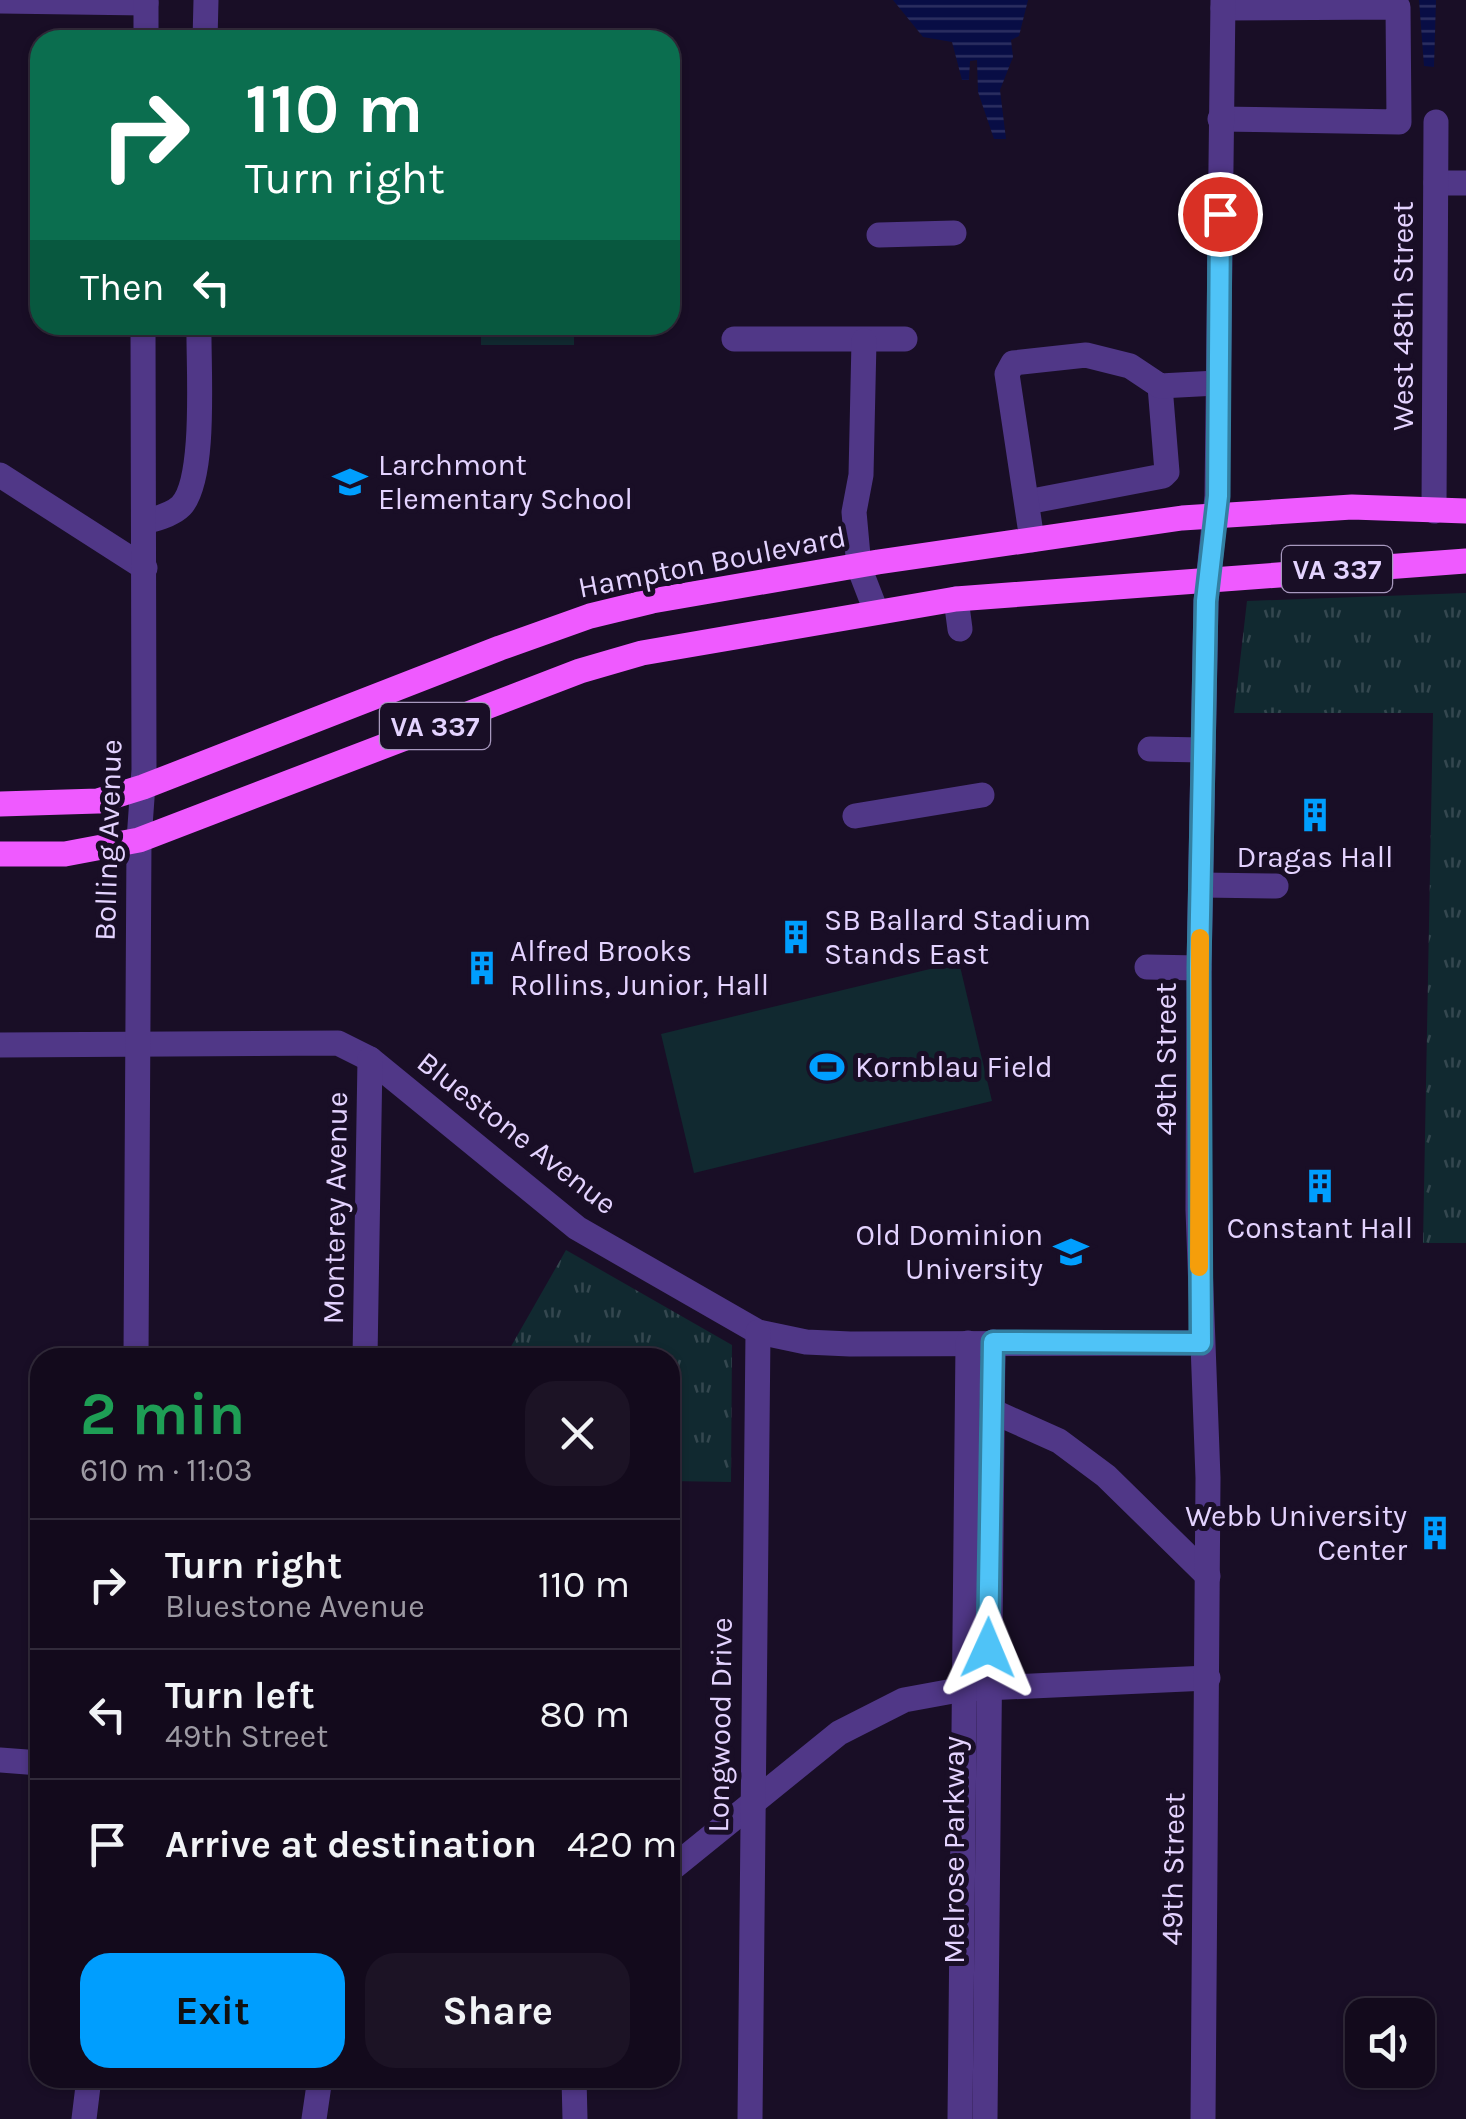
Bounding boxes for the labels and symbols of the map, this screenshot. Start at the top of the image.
pin [1178,172,1263,257]
street label: West 48th Street [1385,201,1421,431]
place label: Larchmont Elementary School [378,447,633,517]
school or university icon: Larchmont Elementary School [331,463,369,501]
street label: Hampton Boulevard [575,518,849,606]
road number: VA 337 [1282,546,1392,592]
road number: VA 337 [380,703,490,749]
street label: Bolling Avenue [86,739,130,941]
building icon: Dragas Hall [1296,796,1334,834]
place label: Dragas Hall [1237,839,1393,875]
place label: SB Ballard Stadium Stands East [824,902,1091,972]
building icon: SB Ballard Stadium Stands East [777,918,815,956]
place label: Alfred Brooks Rollins, Junior, Hall [510,933,769,1003]
building icon: Alfred Brooks Rollins, Junior, Hall [463,949,501,987]
street label: 49th Street [1148,982,1184,1136]
street label: Bluestone Avenue [410,1044,624,1222]
sports icon: Kornblau Field [808,1048,846,1086]
place label: Kornblau Field [855,1049,1053,1085]
street label: Monterey Avenue [315,1091,355,1325]
building icon: Constant Hall [1301,1167,1339,1205]
place label: Constant Hall [1227,1210,1413,1246]
place label: Old Dominion University [856,1217,1043,1287]
school or university icon: Old Dominion University [1052,1233,1090,1271]
place label: Webb University Center [1185,1498,1407,1568]
building icon: Webb University Center [1416,1514,1454,1552]
position arrow [936,1596,1040,1700]
street label: Longwood Drive [700,1617,740,1833]
street label: Melrose Parkway [936,1736,972,1964]
street label: 49th Street [1154,1792,1192,1946]

